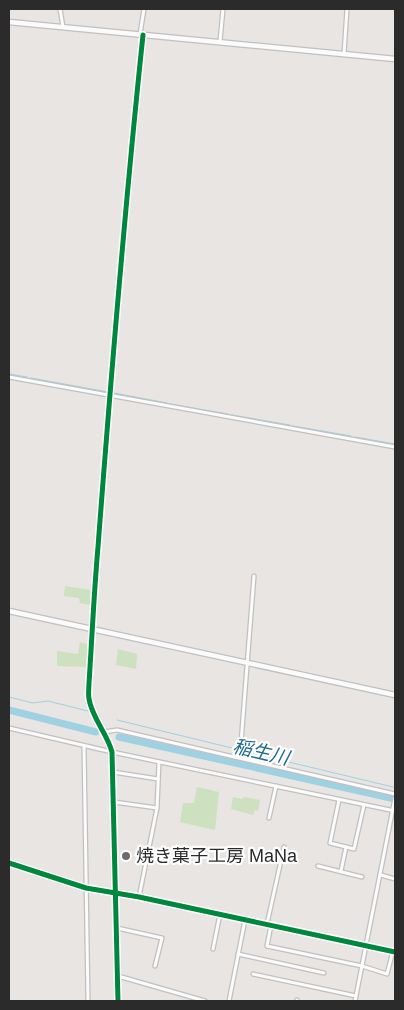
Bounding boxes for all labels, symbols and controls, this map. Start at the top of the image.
water label: 稲生川 [231,735,293,769]
place label: 焼き菓子工房 MaNa [136,846,298,866]
marker: 焼き菓子工房 MaNa [120,850,132,862]

